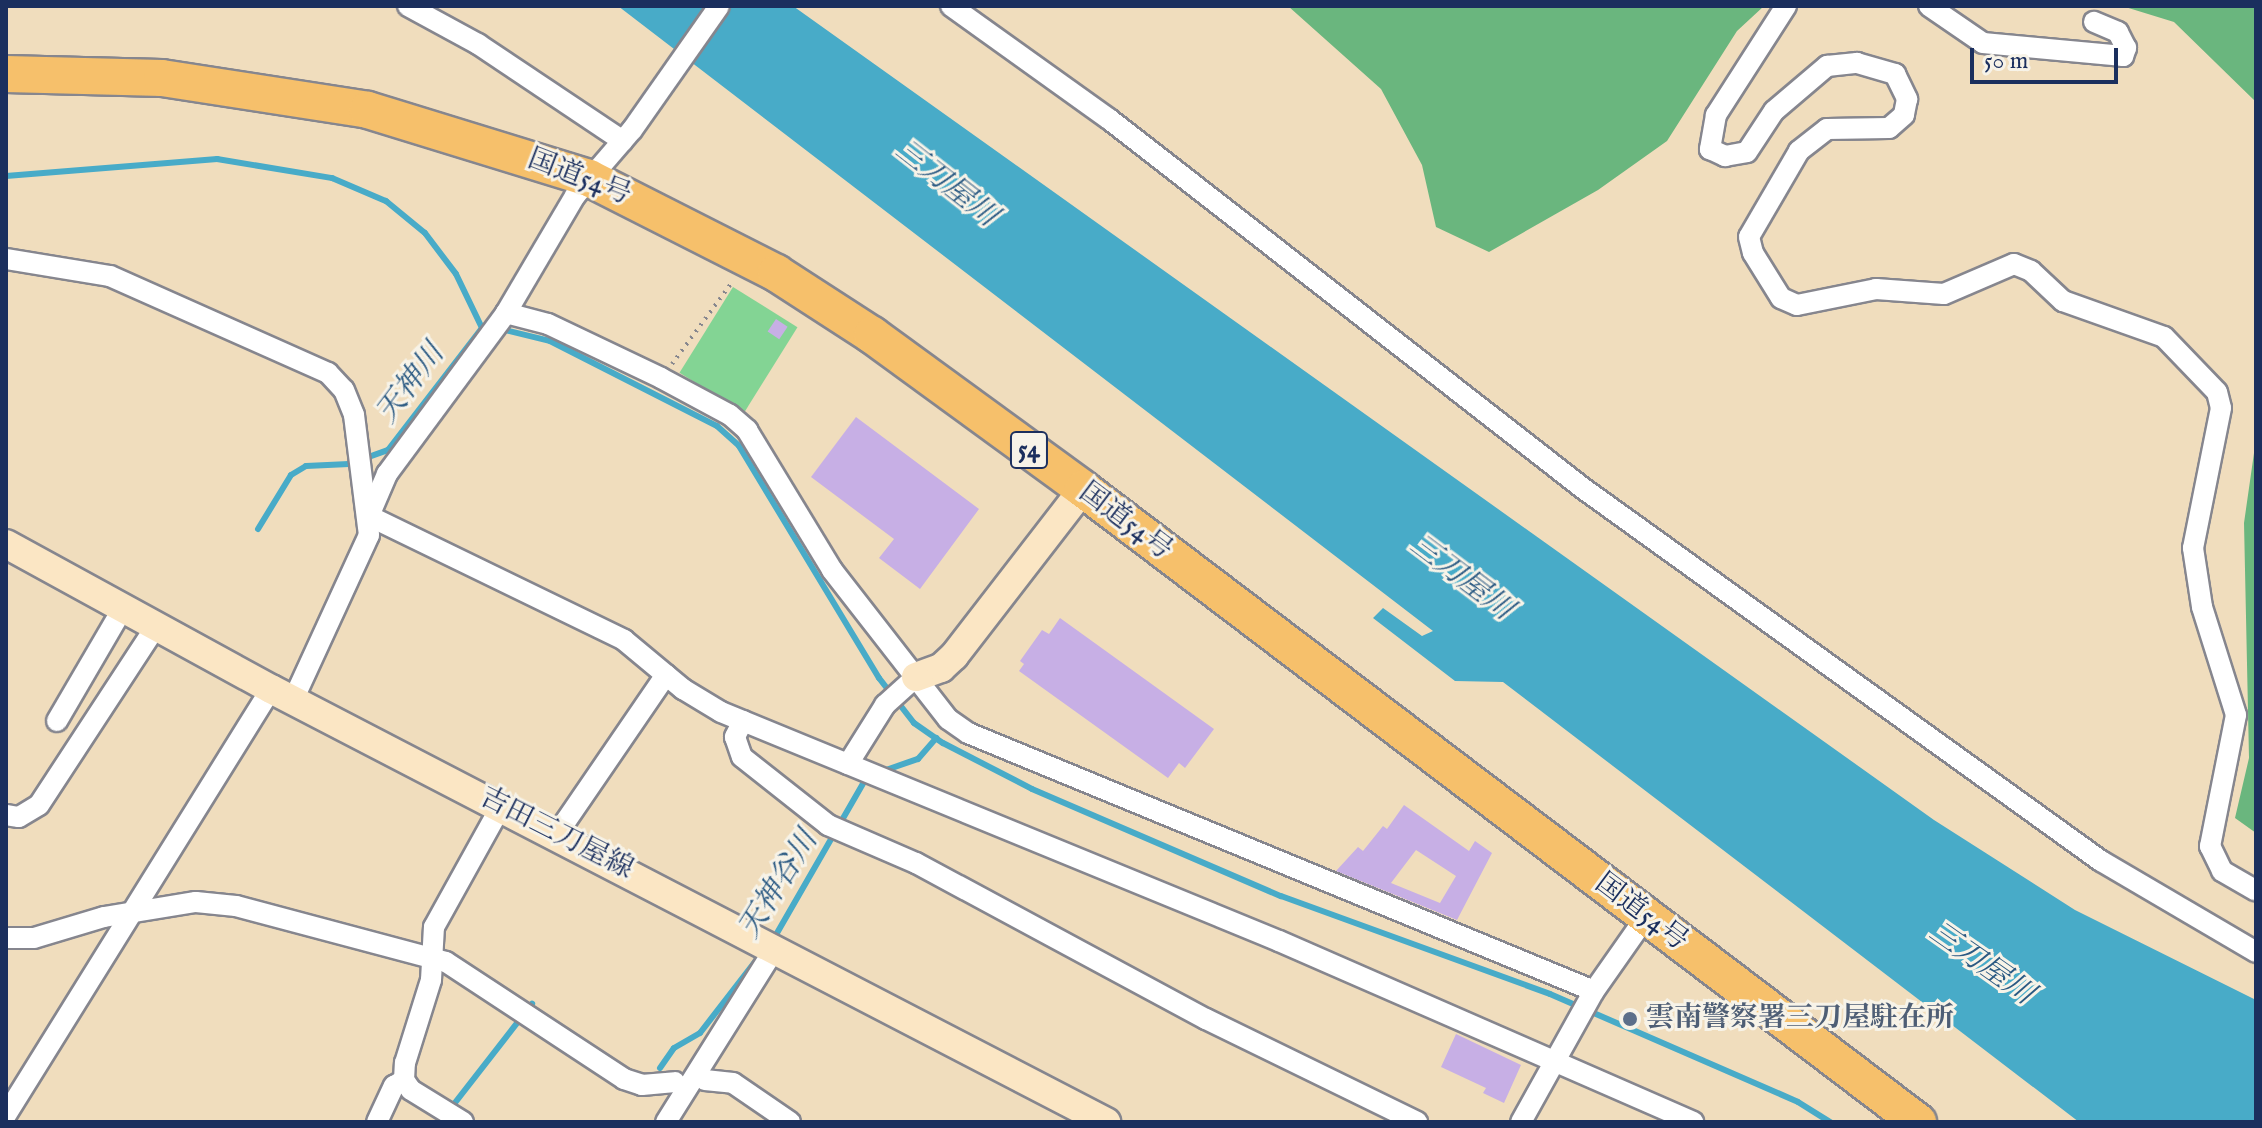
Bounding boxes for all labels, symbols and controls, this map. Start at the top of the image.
scale bar [1974,32,2122,82]
text: 50 m [1984,46,2028,77]
water label: 三刀屋川 [888,133,1004,235]
street label: 国道54号 [523,143,635,213]
water label: 天神川 [370,337,452,431]
road number: 54 [1009,428,1049,472]
street label: 国道54号 [1072,476,1178,568]
water label: 三刀屋川 [1402,528,1520,628]
street label: 吉田三刀屋線 [474,781,638,887]
water label: 天神谷川 [732,825,826,945]
street label: 国道54号 [1588,867,1694,959]
water label: 三刀屋川 [1922,915,2040,1013]
place label: 雲南警察署三刀屋駐在所 [1646,1002,1954,1036]
marker: 雲南警察署三刀屋駐在所 [1621,1010,1639,1028]

